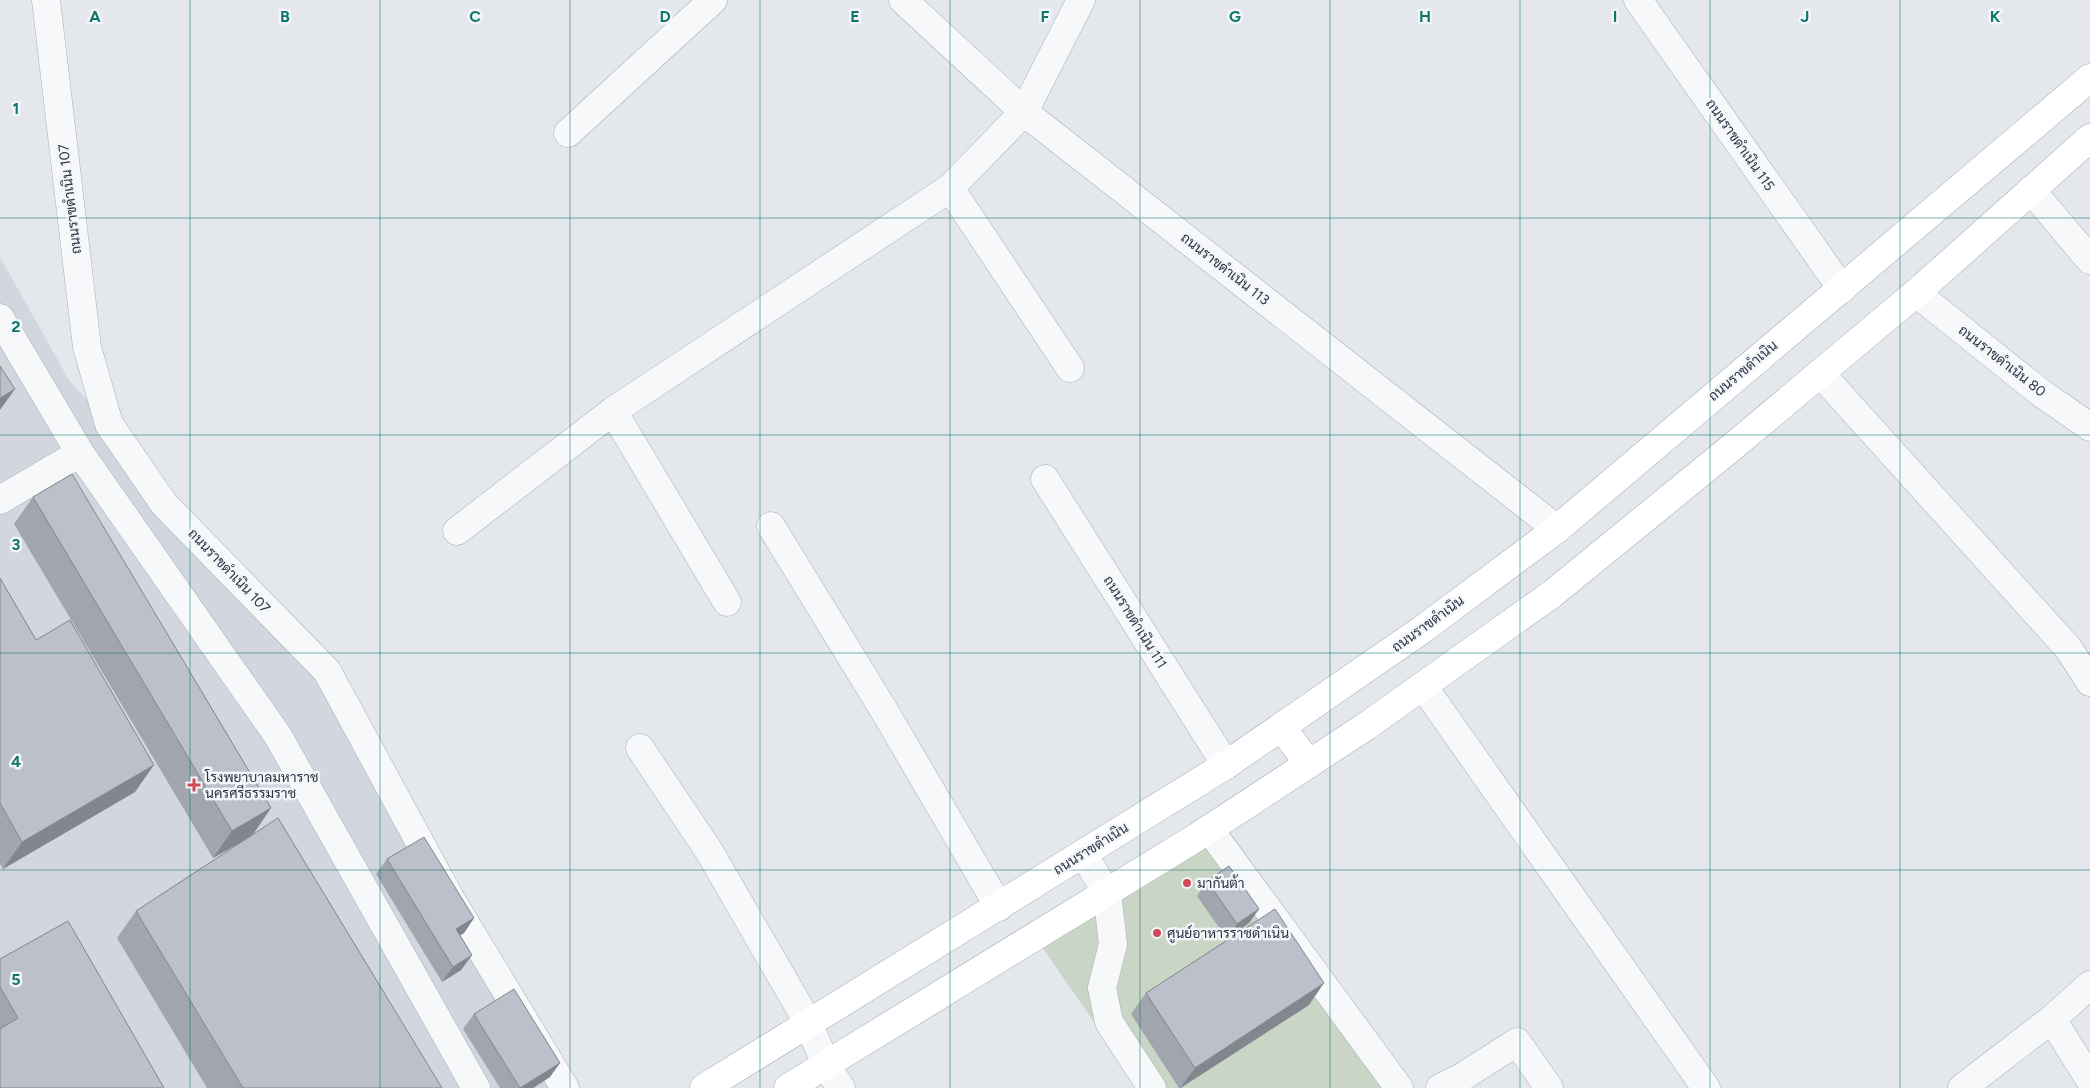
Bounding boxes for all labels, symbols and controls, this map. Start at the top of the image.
text: A [89,7,101,26]
text: B [280,7,290,26]
text: C [469,7,481,26]
text: D [659,7,671,26]
text: E [850,7,860,26]
text: F [1041,7,1050,26]
text: G [1229,7,1241,26]
text: H [1419,7,1431,26]
text: I [1613,7,1617,26]
text: J [1801,7,1809,26]
text: K [1990,7,2001,26]
street label: ถนนราขดำเนิน 115 [1702,96,1778,194]
text: 1 [13,99,19,118]
street label: ถนนราขดำเนิน 107 [55,142,85,255]
street label: ถนนราขดำเนิน 113 [1177,229,1273,309]
text: 2 [11,317,21,336]
street label: ถนนราขดำเนิน 80 [1955,322,2049,400]
street label: ถนนราขดำเนิน [1705,337,1781,405]
street label: ถนนราขดำเนิน 107 [184,525,274,617]
text: 3 [12,535,21,554]
street label: ถนนราขดำเนิน 111 [1100,573,1170,671]
street label: ถนนราขดำเนิน [1389,592,1467,656]
text: 4 [11,752,21,771]
place label: โรงพยาบาลมหาราช นครศรีธรรมราช [204,769,319,802]
marker: โรงพยาบาลมหาราช นครศรีธรรมราช [187,778,201,792]
street label: ถนนราขดำเนิน [1050,819,1132,879]
place label: มากันต้า [1197,874,1245,892]
marker: มากันต้า [1181,877,1193,889]
place label: ศูนย์อาหารราชดำเนิน [1167,924,1289,943]
marker: ศูนย์อาหารราชดำเนิน [1151,927,1163,939]
text: 5 [11,970,21,989]

